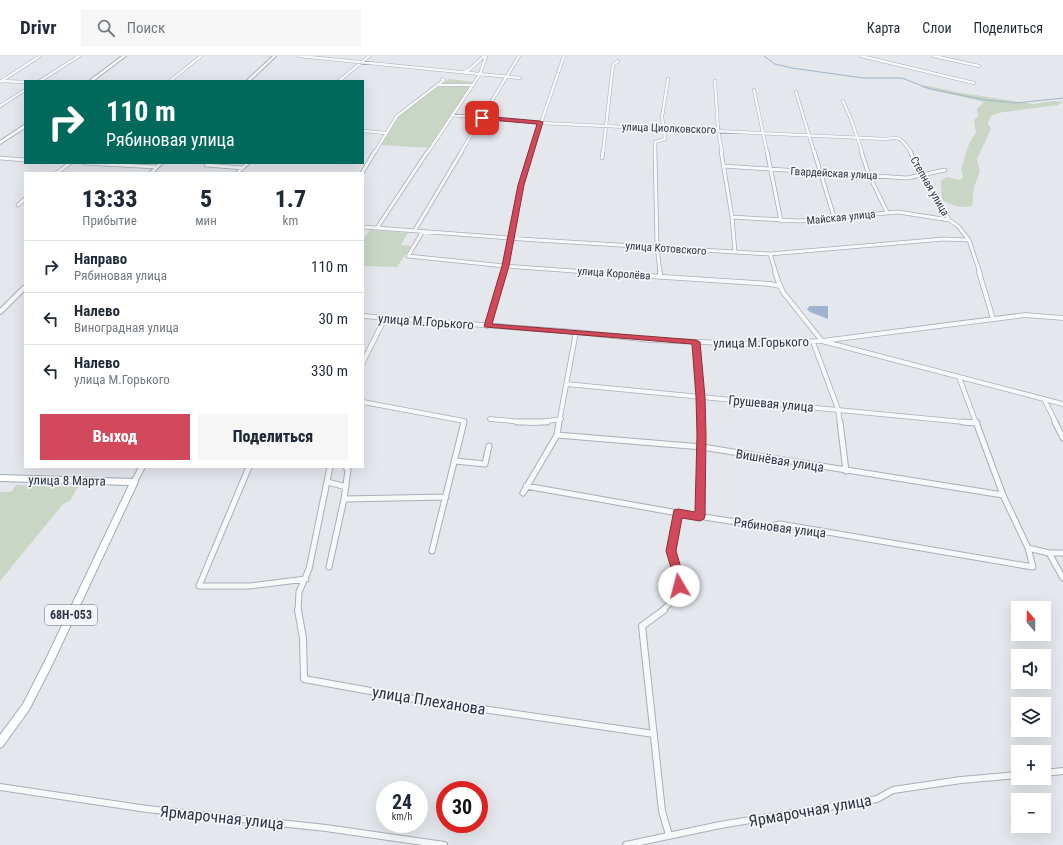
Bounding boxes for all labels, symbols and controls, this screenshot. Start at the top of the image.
search box [81,10,361,46]
text: Drivr [20,16,57,39]
icon: search [95,17,117,39]
text: Поиск [127,19,165,37]
text: Карта [867,20,900,36]
text: Слои [922,20,952,36]
text: Поделиться [974,20,1043,36]
text: 110 m [106,95,176,128]
icon: right [40,96,92,148]
pin [465,101,499,135]
icon: arrive [471,107,493,129]
street label: улица Циолковского [622,120,717,137]
text: Рябиновая улица [106,129,235,150]
street label: Степная улица [907,154,952,218]
street label: Гвардейская улица [790,165,878,182]
text: 13:33 [82,185,137,213]
text: 5 [200,185,212,213]
text: 1.7 [275,185,306,213]
street label: Майская улица [806,207,876,228]
text: Прибытие [82,213,137,228]
text: мин [195,213,217,228]
text: km [283,213,298,228]
street label: улица Котовского [625,239,707,258]
text: Направо [74,250,127,268]
icon: right [40,256,62,278]
text: 110 m [311,258,348,276]
street label: улица Королёва [577,264,651,283]
text: Рябиновая улица [74,268,167,283]
text: Налево [74,302,120,320]
icon: left [40,308,62,330]
text: 30 m [318,310,348,328]
street label: улица М.Горького [378,311,474,332]
text: Виноградная улица [74,320,179,335]
street label: улица М.Горького [713,334,809,351]
text: Налево [74,354,120,372]
icon: left [40,360,62,382]
text: 330 m [311,362,348,380]
text: улица М.Горького [74,372,170,387]
street label: Грушевая улица [728,392,814,415]
button: Выход [40,414,190,460]
button: Поделиться [198,414,348,460]
street label: Вишнёвая улица [735,446,825,475]
street label: улица 8 Марта [28,472,106,489]
street label: Рябиновая улица [733,514,827,541]
position arrow [658,565,700,607]
north arrow [1011,601,1051,641]
map controls [1011,601,1051,833]
road number: 68Н-053 [45,605,97,625]
button: sound [1011,649,1051,689]
street label: улица Плеханова [371,682,487,719]
button: layers [1011,697,1051,737]
button: + [1011,745,1051,785]
speed limit sign: 30 [436,781,488,833]
text: 24 [392,790,412,814]
street label: Ярмарочная улица [747,790,873,831]
button: − [1011,793,1051,833]
street label: Ярмарочная улица [159,802,285,833]
text: km/h [392,811,412,822]

